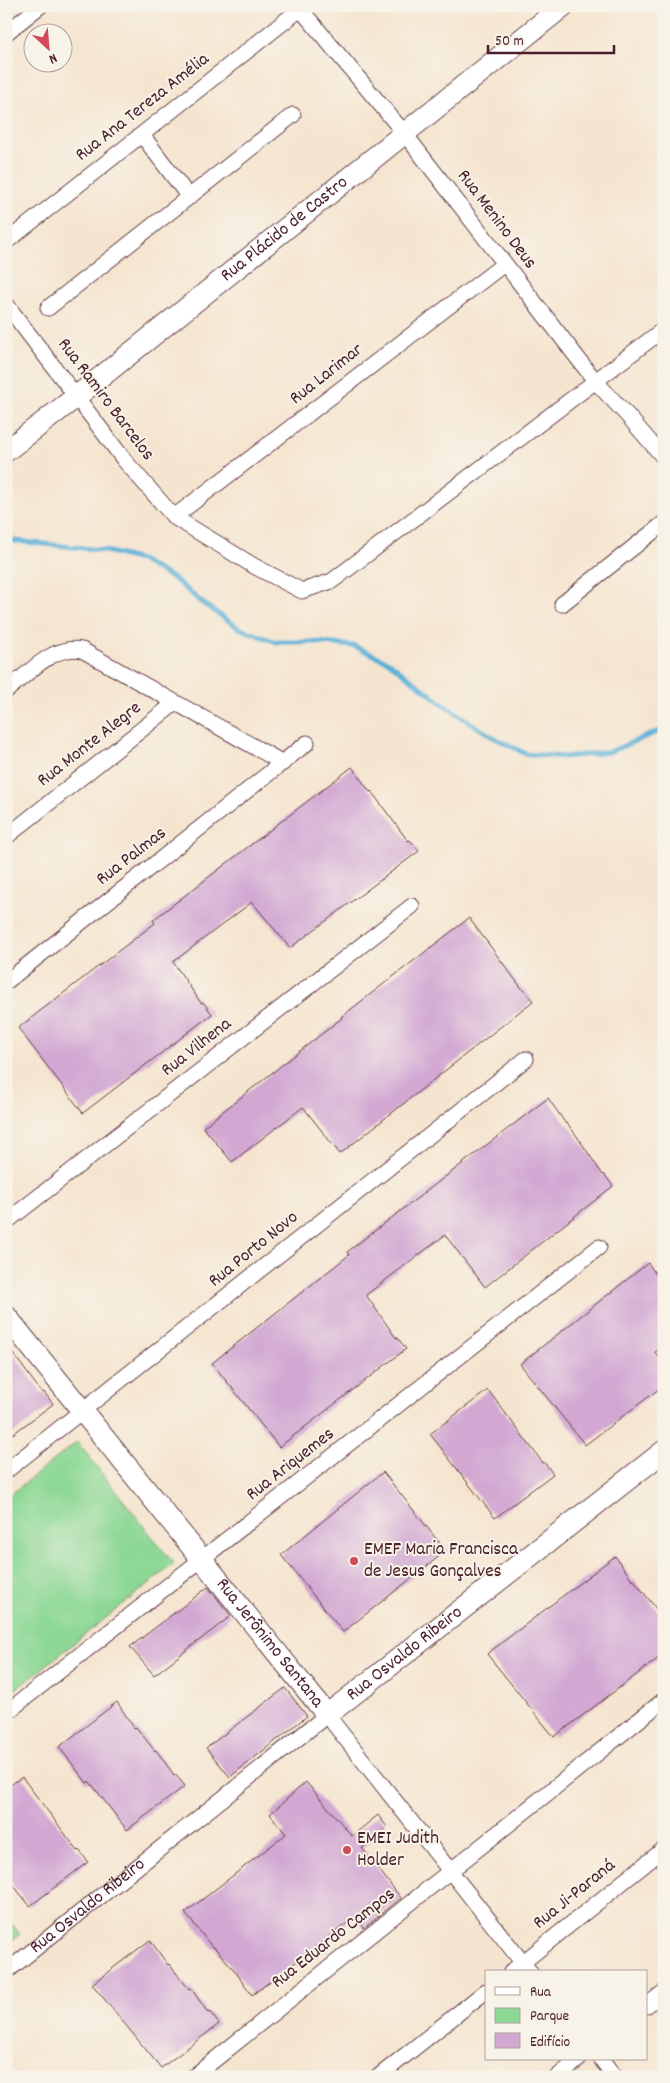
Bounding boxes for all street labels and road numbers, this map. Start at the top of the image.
street label: Rua Ana Tereza Amélia [70,46,217,169]
street label: Rua Menino Deus [450,165,542,275]
street label: Rua Plácido de Castro [215,170,354,289]
street label: Rua Ramiro Barcelos [50,333,160,467]
street label: Rua Larimar [284,338,370,412]
street label: Rua Monte Alegre [32,696,148,794]
street label: Rua Palmas [91,821,173,893]
street label: Rua Vilhena [156,1011,239,1084]
street label: Rua Porto Novo [203,1205,305,1295]
street label: Rua Ariquemes [241,1422,341,1508]
street label: Rua Jerônimo Santana [209,1573,330,1715]
street label: Rua Osvaldo Ribeiro [341,1600,469,1708]
street label: Rua Osvaldo Ribeiro [24,1852,152,1961]
street label: Rua Ji-Paraná [528,1853,623,1937]
street label: Rua Eduardo Campos [266,1882,402,1996]

